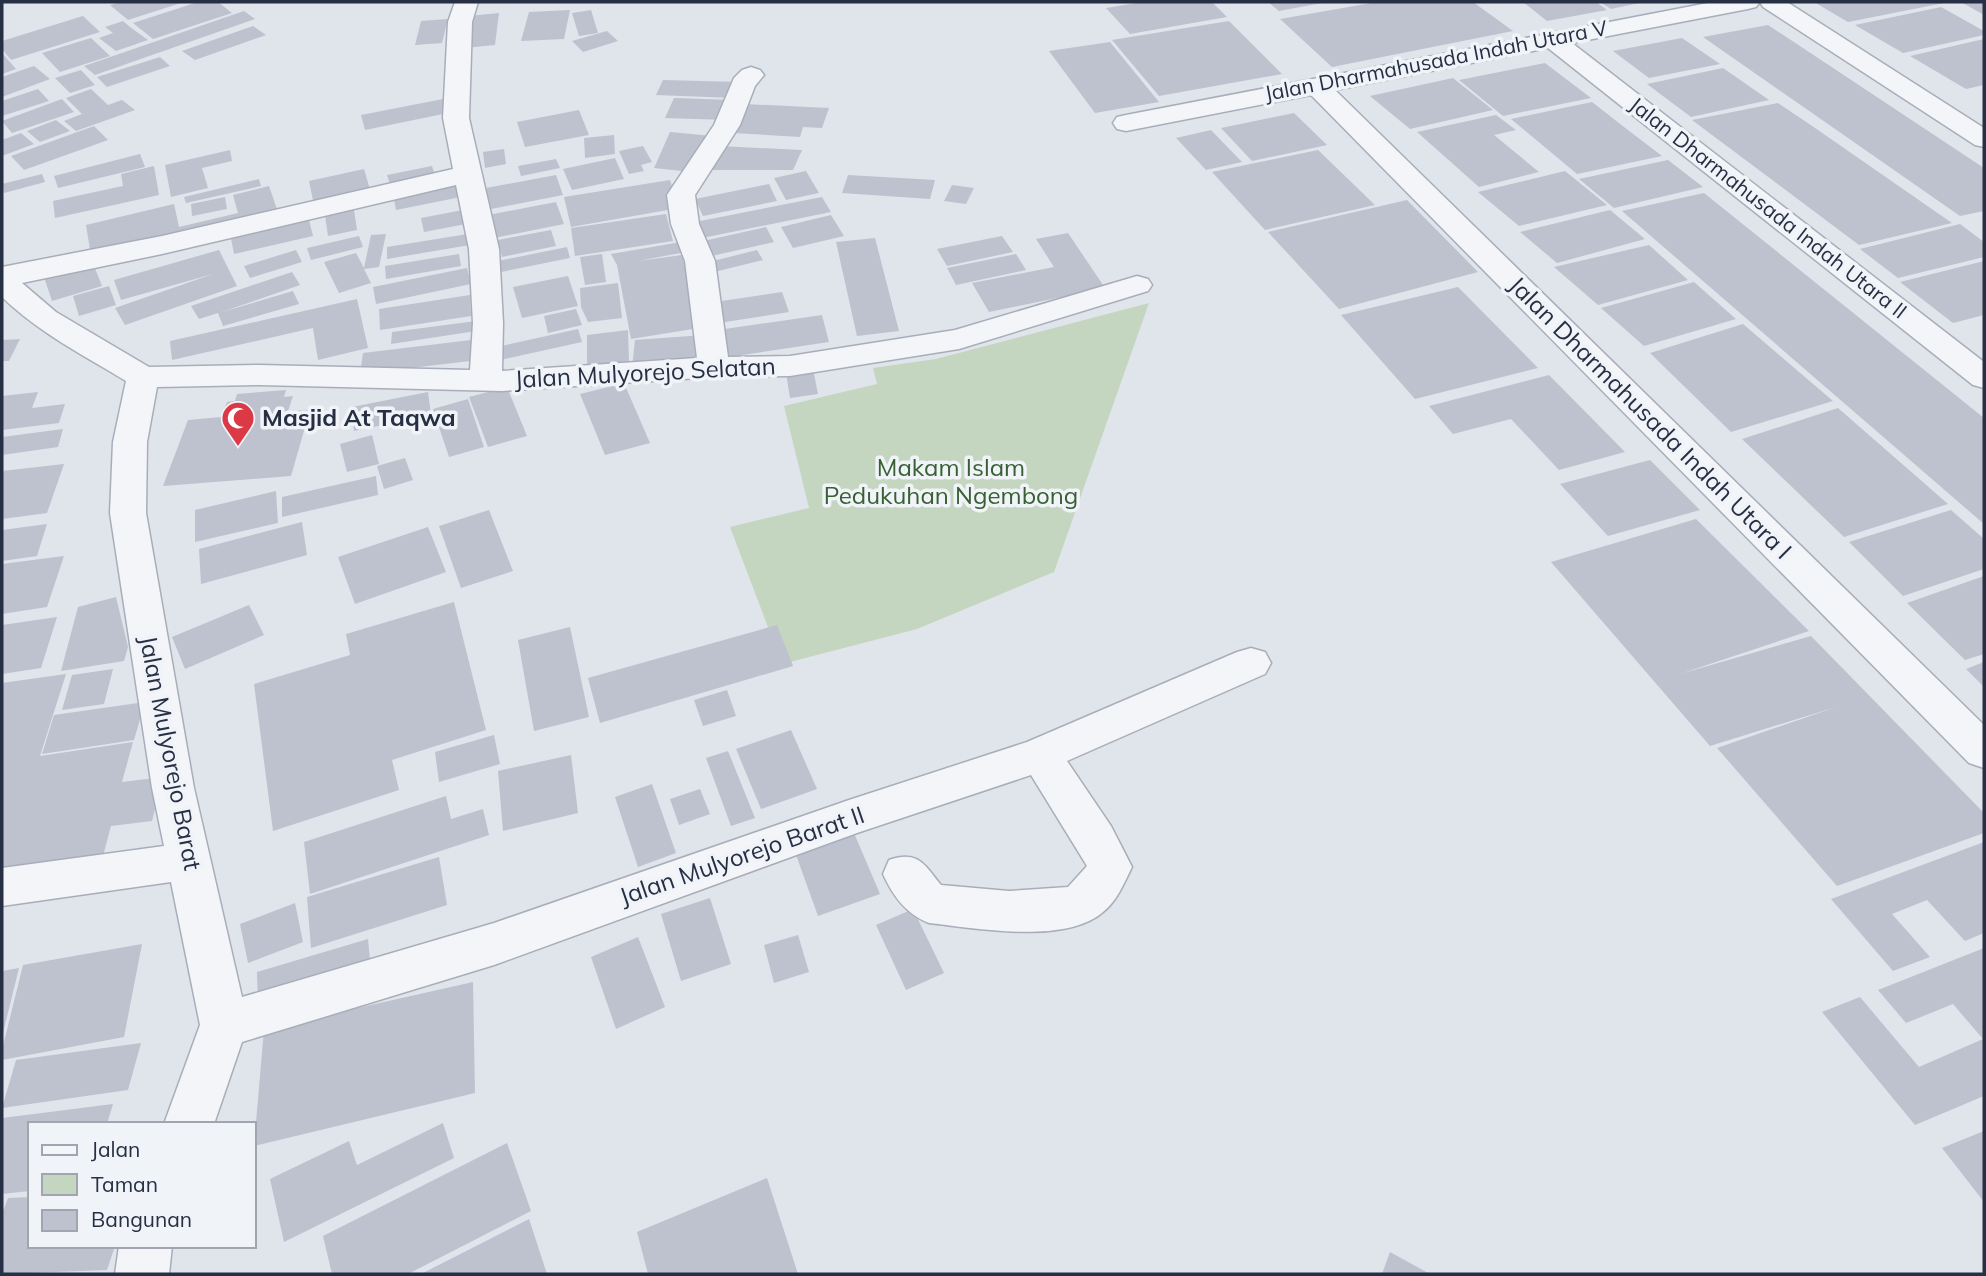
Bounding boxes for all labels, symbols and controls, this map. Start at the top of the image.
street label: Jalan Dharmahusada Indah Utara V [1262,14,1610,106]
street label: Jalan Dharmahusada Indah Utara II [1625,91,1912,324]
street label: Jalan Dharmahusada Indah Utara I [1503,270,1798,565]
street label: Jalan Mulyorejo Selatan [514,350,776,394]
mosque icon: Masjid At Taqwa [219,399,257,448]
place label: Masjid At Taqwa [262,402,456,432]
park label: Makam Islam Pedukuhan Ngembong [824,452,1078,510]
street label: Jalan Mulyorejo Barat [133,633,208,873]
street label: Jalan Mulyorejo Barat II [615,799,868,911]
legend [28,1122,256,1248]
text: Jalan [91,1136,140,1162]
text: Taman [91,1171,158,1197]
text: Bangunan [91,1206,192,1232]

